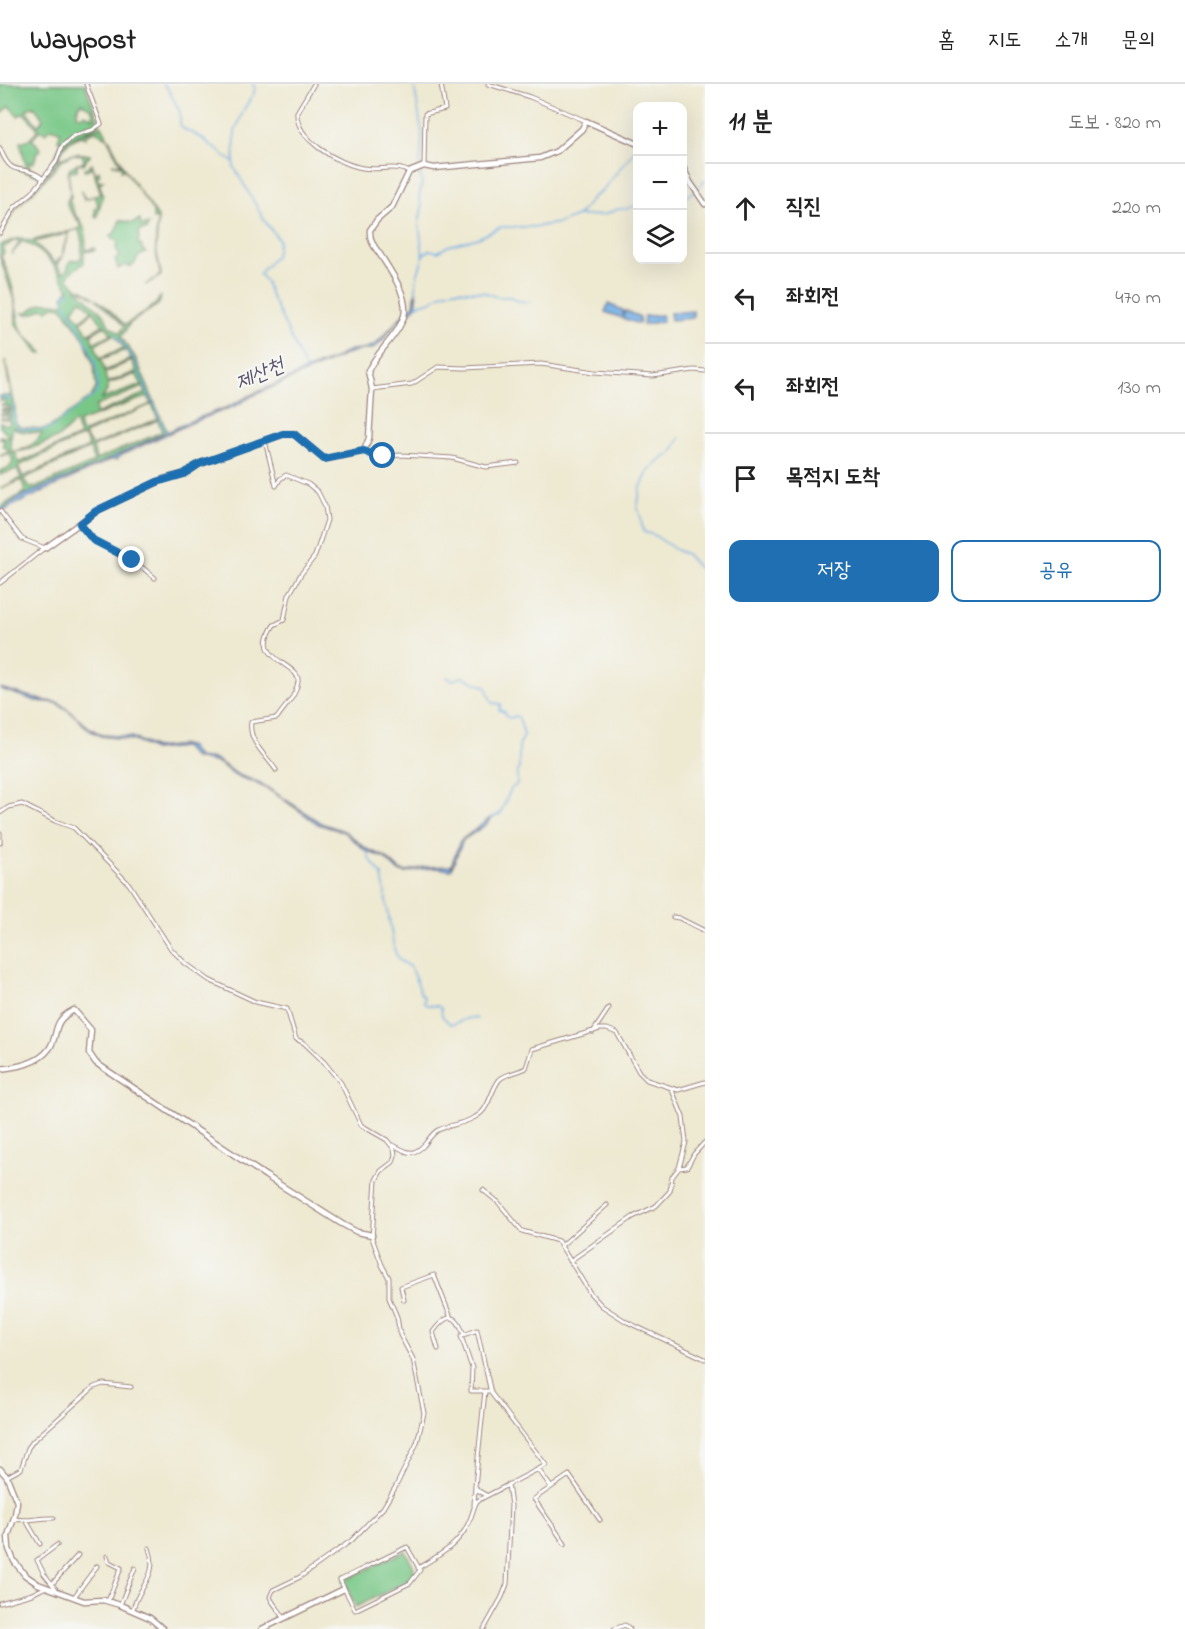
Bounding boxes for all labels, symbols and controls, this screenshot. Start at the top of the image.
text: Waypost [30,21,136,62]
text: 홈 [938,26,955,56]
text: 지도 [988,26,1021,56]
text: 소개 [1054,26,1088,56]
text: 문의 [1121,26,1155,56]
map controls [633,102,687,264]
button: + [633,102,687,156]
text: 11 분 [729,104,773,142]
text: 도보 · 820 m [1068,109,1161,138]
button: − [633,156,687,210]
icon: ahead [729,192,762,225]
text: 직진 [786,192,821,224]
text: 220 m [1112,194,1161,223]
button: layers [633,210,687,264]
icon: left [729,282,762,315]
text: 좌회전 [786,282,839,314]
text: 470 m [1115,284,1161,313]
water label: 제산천 [231,350,291,399]
icon: left [729,372,762,405]
text: 좌회전 [786,372,839,404]
text: 130 m [1117,374,1161,403]
route start [369,442,395,468]
icon: arrive [729,462,762,495]
text: 목적지 도착 [786,462,880,494]
button: 저장 [729,540,939,602]
button: 공유 [951,540,1161,602]
route end [118,546,144,572]

